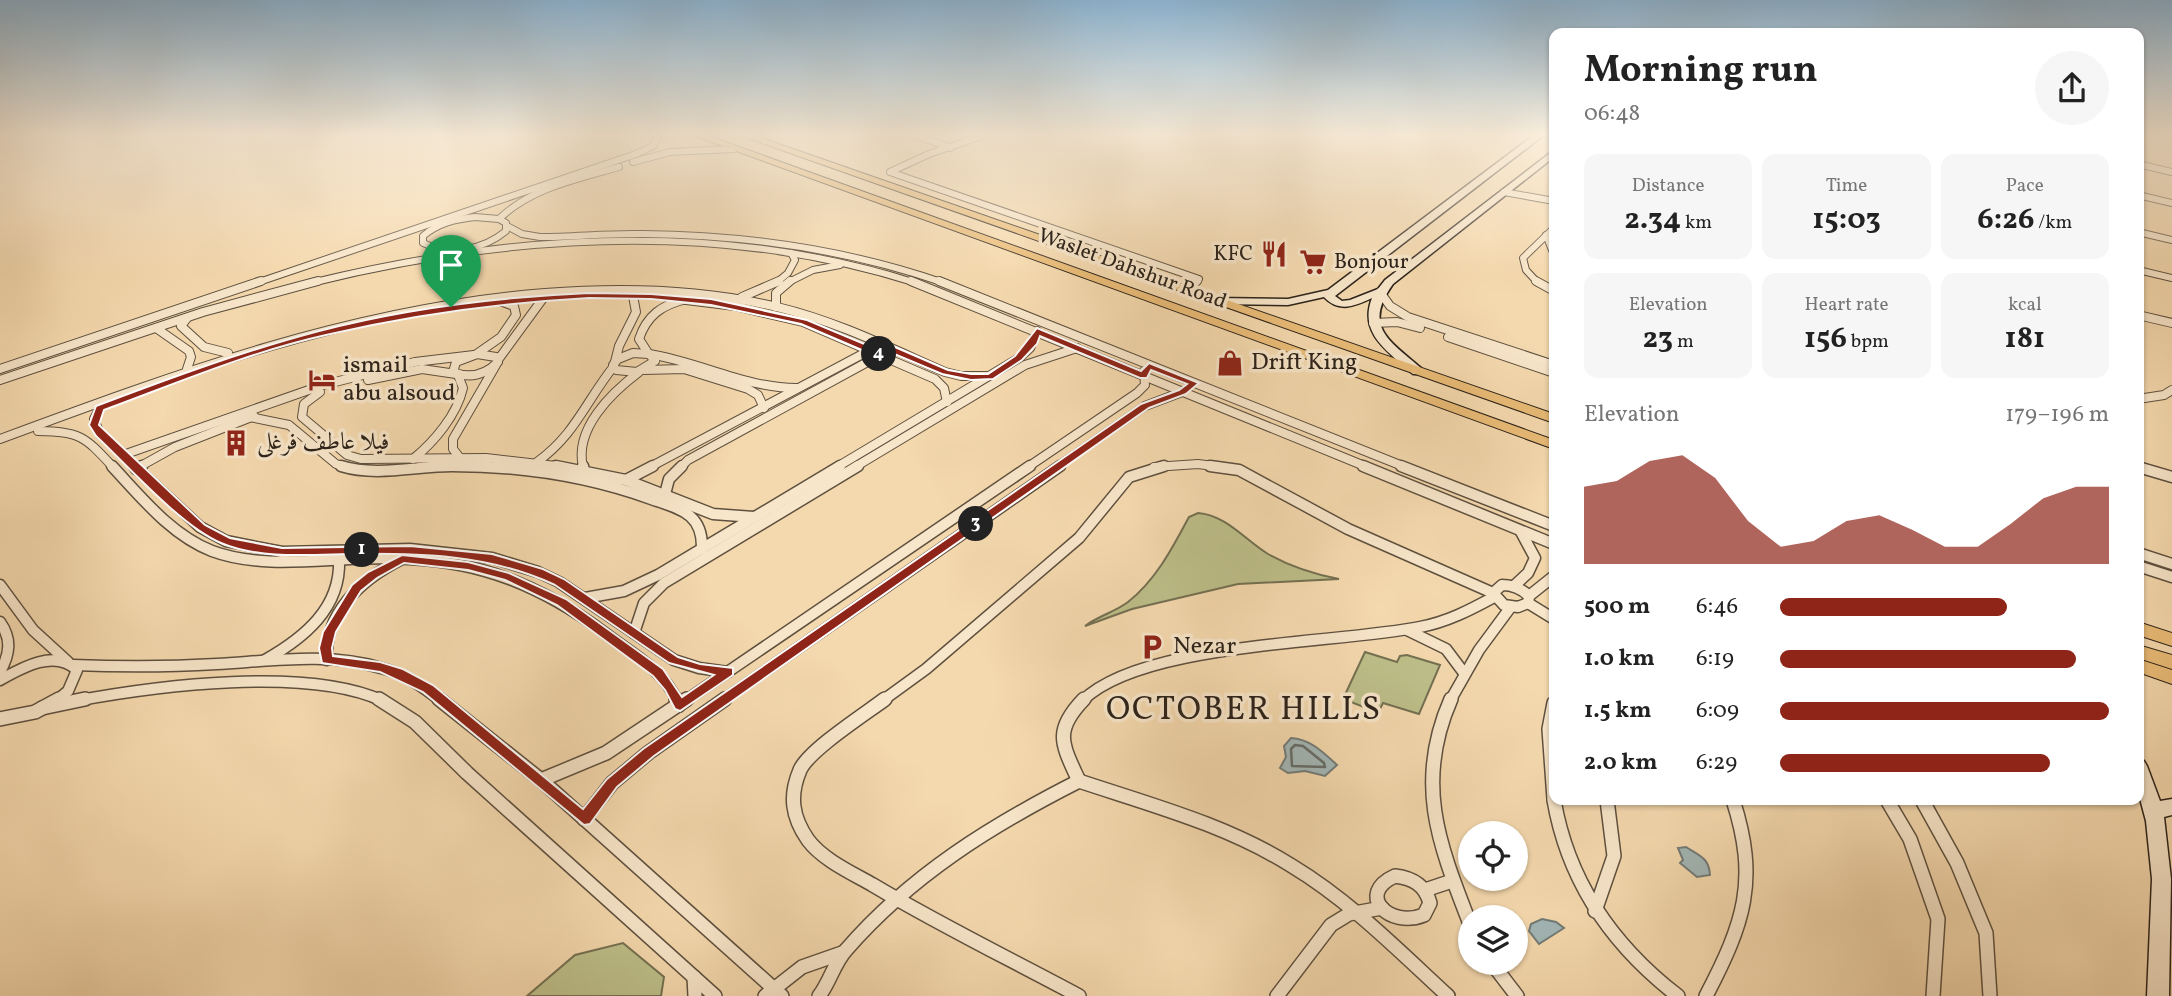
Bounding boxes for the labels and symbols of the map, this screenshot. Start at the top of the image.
street label: Waslet Dahshur Road [1034,221,1230,317]
pin [421,235,481,307]
restaurant icon: KFC [1259,239,1289,269]
place label: KFC [1213,240,1253,269]
supermarket icon: Bonjour [1298,247,1328,277]
place label: Bonjour [1334,248,1409,277]
pin: 4 [862,336,896,372]
place label: Drift King [1251,346,1357,380]
shop icon: Drift King [1215,348,1245,378]
place label: ismail abu alsoud [343,349,456,411]
hotel icon: ismail abu alsoud [307,365,337,395]
place label: فيلا عاطف فرغلى [257,426,389,460]
building icon: فيلا عاطف فرغلى [221,428,251,458]
pin: 3 [958,506,993,542]
pin: 1 [344,532,380,568]
place label: Nezar [1173,630,1236,664]
parking icon: Nezar [1137,632,1167,662]
district label: OCTOBER HILLS [1106,688,1382,734]

